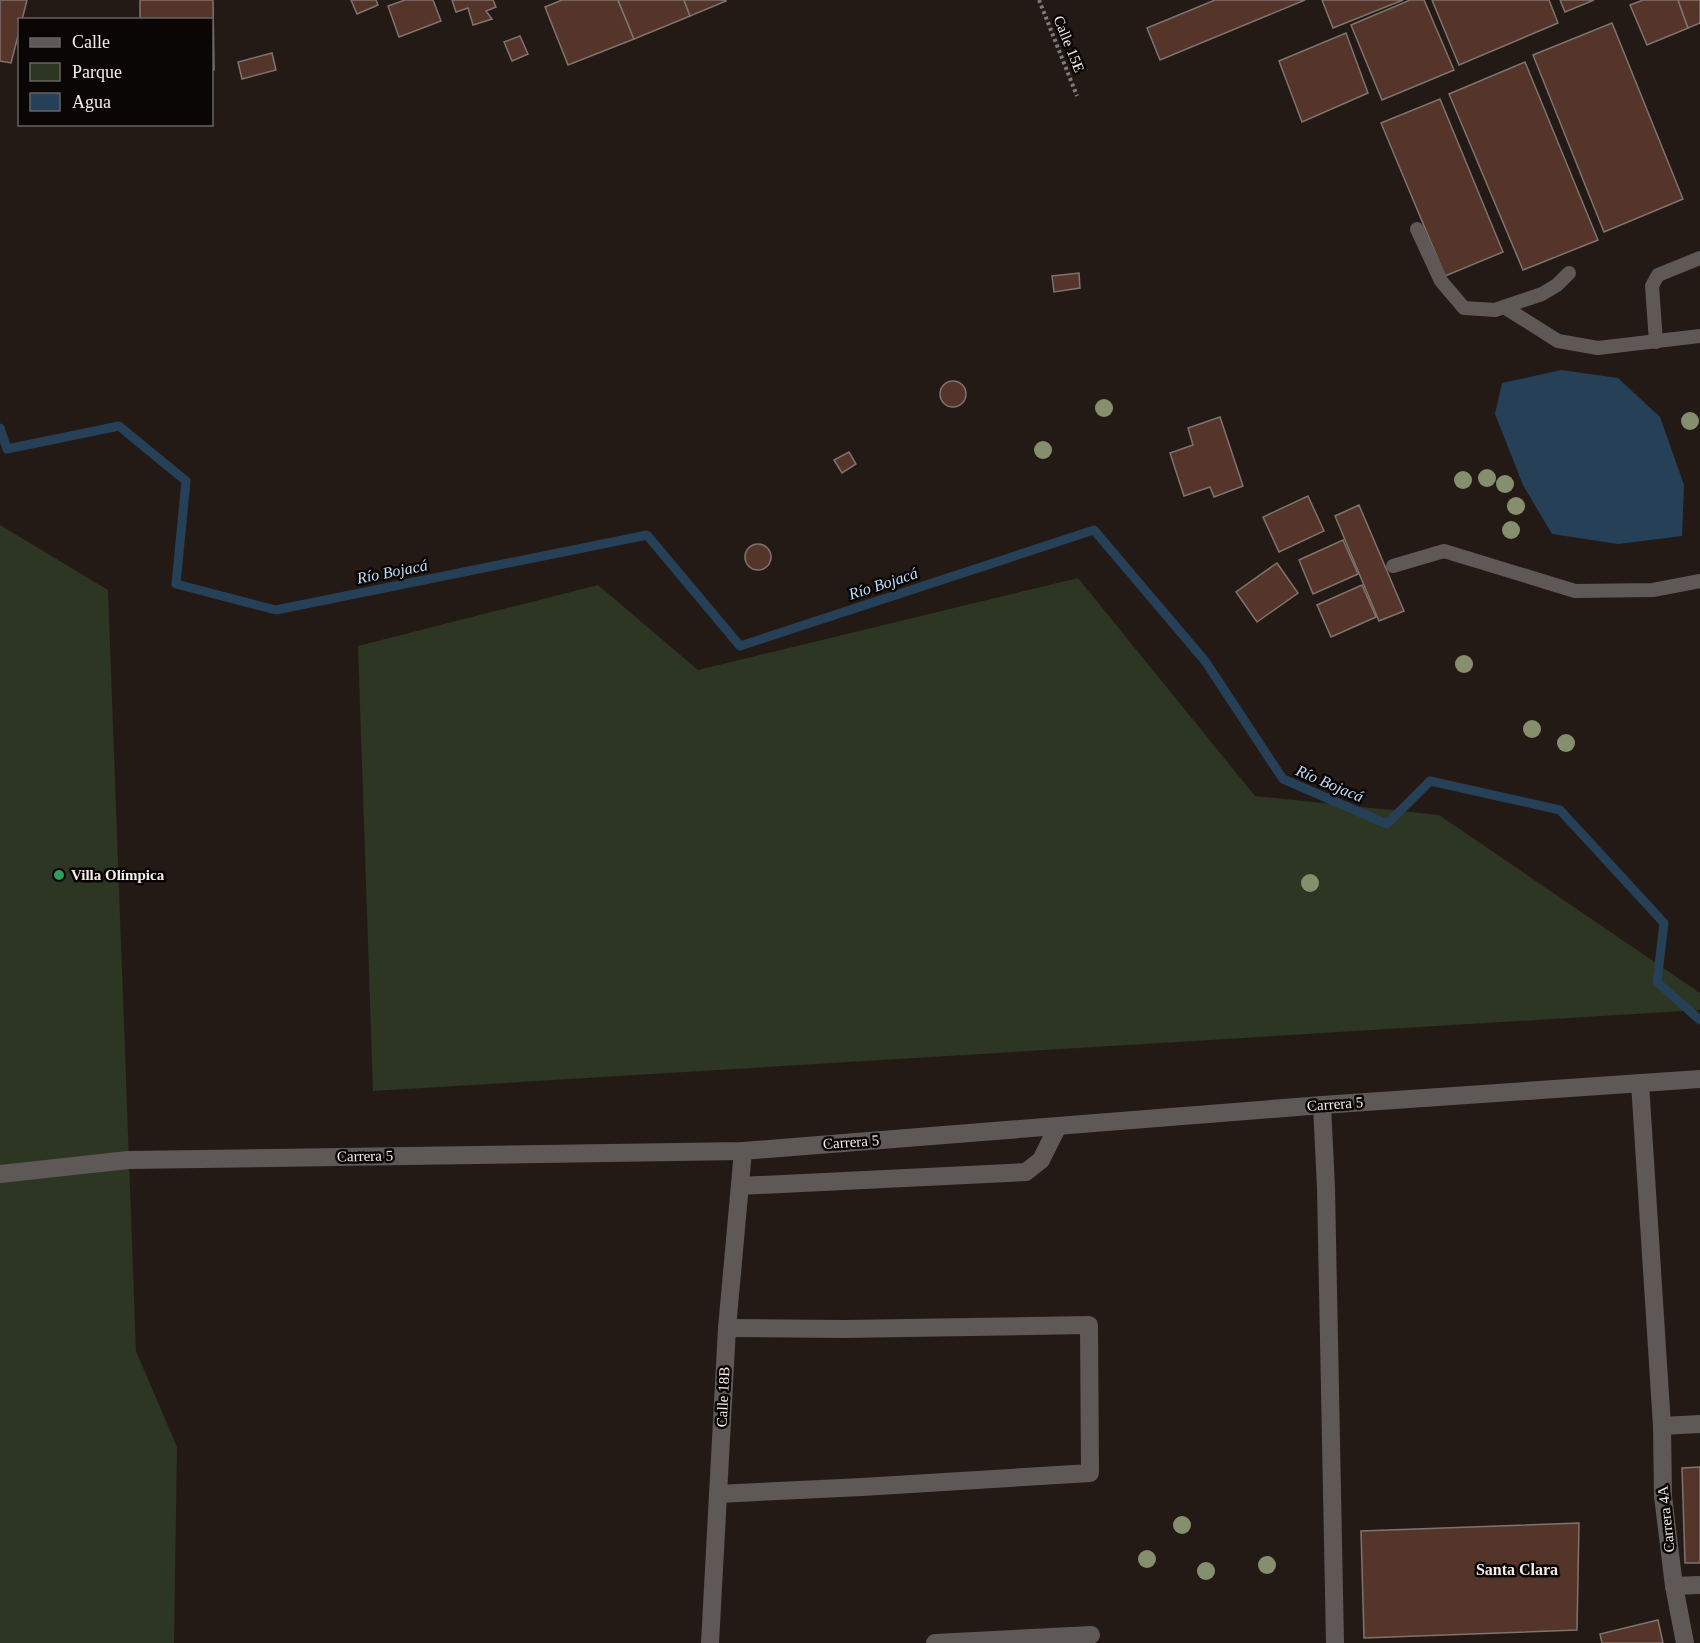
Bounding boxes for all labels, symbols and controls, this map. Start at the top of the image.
street label: Calle 15E [1050,13,1088,75]
legend [18,18,213,126]
text: Calle [72,32,110,52]
text: Parque [72,62,122,82]
text: Agua [72,92,111,112]
water label: Río Bojacá [354,556,429,588]
water label: Río Bojacá [846,564,920,604]
water label: Río Bojacá [1292,761,1366,806]
place label: Villa Olímpica [71,867,165,883]
marker: Villa Olímpica [52,868,66,882]
street label: Carrera 5 [1306,1094,1364,1114]
street label: Carrera 5 [822,1132,880,1152]
street label: Carrera 5 [337,1148,393,1164]
street label: Calle 18B [713,1366,733,1428]
street label: Carrera 4A [1655,1485,1677,1553]
district label: Santa Clara [1476,1561,1558,1578]

